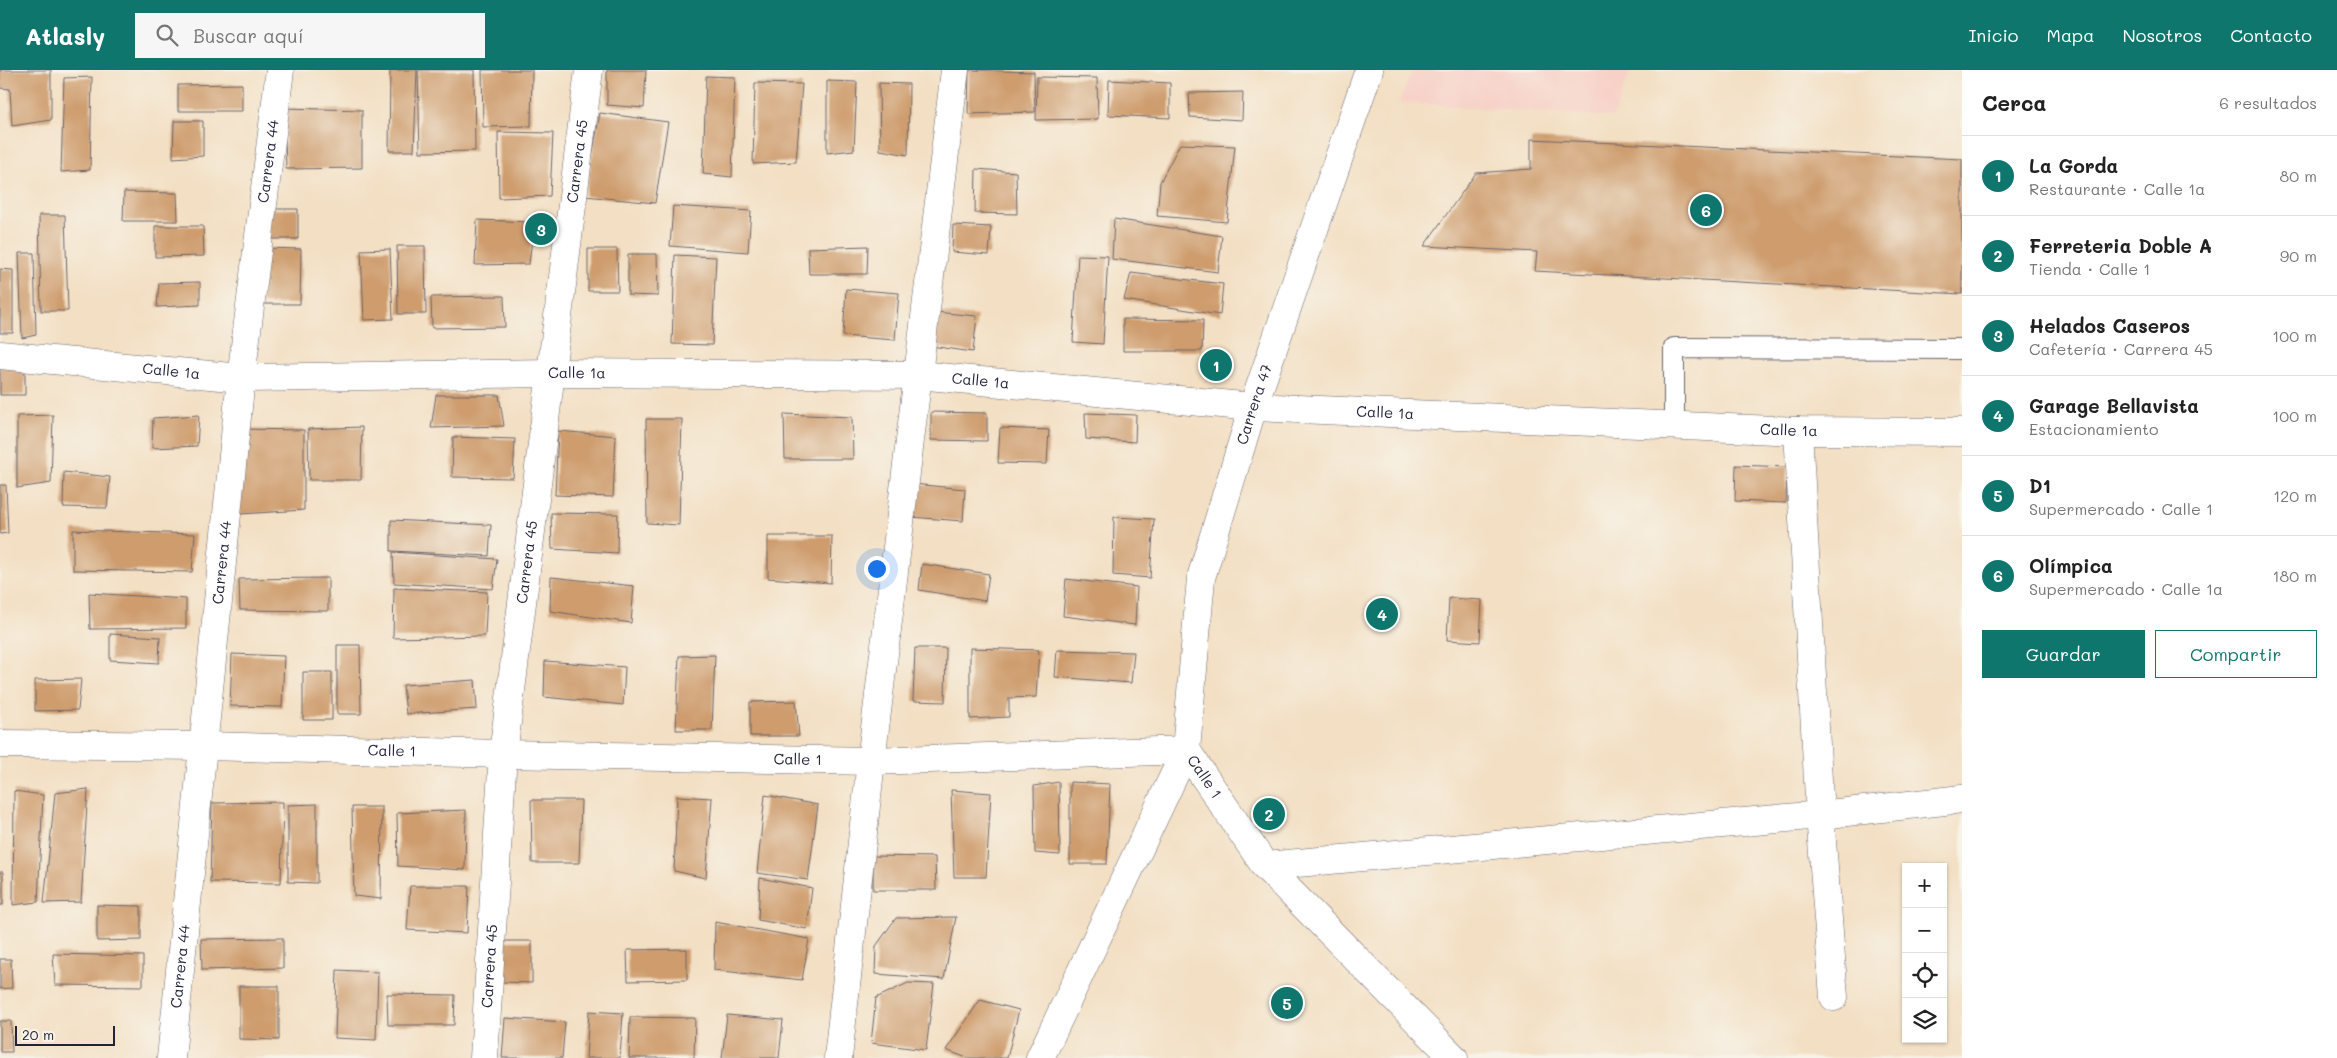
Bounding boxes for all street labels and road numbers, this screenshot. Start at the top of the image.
street label: Carrera 44 [252,118,283,204]
street label: Carrera 45 [561,118,592,204]
street label: Calle 1a [142,358,201,383]
street label: Carrera 47 [1231,361,1276,447]
street label: Calle 1a [548,362,606,382]
street label: Calle 1a [951,367,1010,393]
street label: Calle 1a [1356,401,1415,423]
street label: Calle 1a [1760,418,1818,440]
street label: Carrera 45 [511,519,541,605]
street label: Carrera 44 [207,520,235,605]
street label: Calle 1 [367,739,416,761]
street label: Calle 1 [773,748,822,769]
street label: Calle 1 [1183,751,1227,802]
street label: Carrera 44 [165,924,194,1009]
street label: Carrera 45 [476,924,501,1009]

